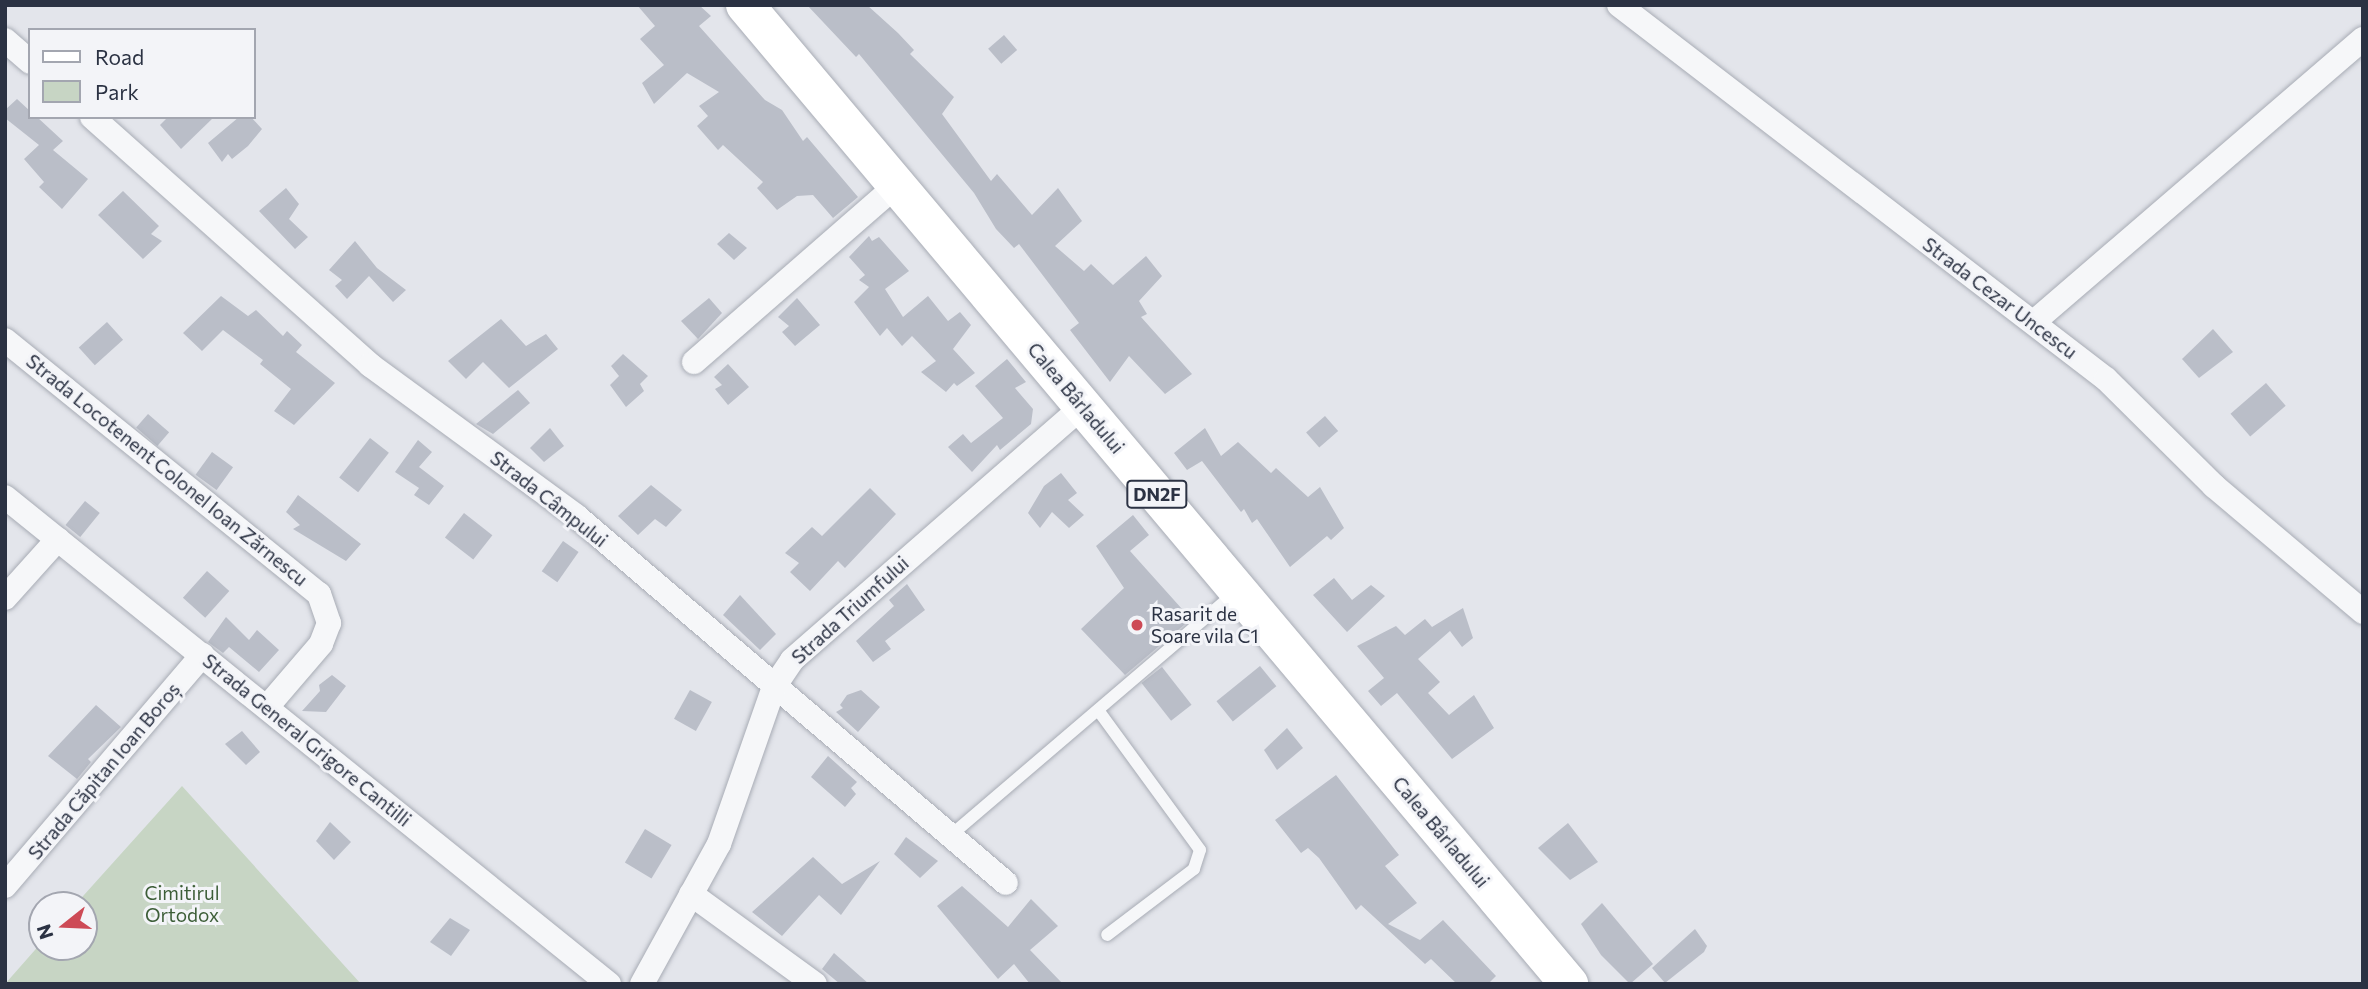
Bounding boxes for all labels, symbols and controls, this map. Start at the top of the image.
legend [28,28,256,119]
text: Road [95,44,144,69]
text: Park [95,79,139,104]
street label: Strada Cezar Uncescu [1918,233,2082,363]
street label: Calea Bârladului [1023,338,1129,458]
street label: Strada Locotenent Colonel Ioan Zărnescu [22,349,312,591]
street label: Strada Câmpului [486,446,612,552]
road number: DN2F [1126,480,1188,508]
street label: Strada Triumfului [787,552,913,668]
place label: Rasarit de Soare vila C1 [1151,603,1259,647]
marker: Rasarit de Soare vila C1 [1129,617,1145,633]
street label: Strada General Grigore Cantilli [198,649,416,831]
street label: Strada Căpitan Ioan Boroș [23,678,185,864]
street label: Calea Bârladului [1388,772,1494,892]
park label: Cimitirul Ortodox [144,882,220,926]
north arrow [28,891,98,961]
text: N [31,922,58,942]

